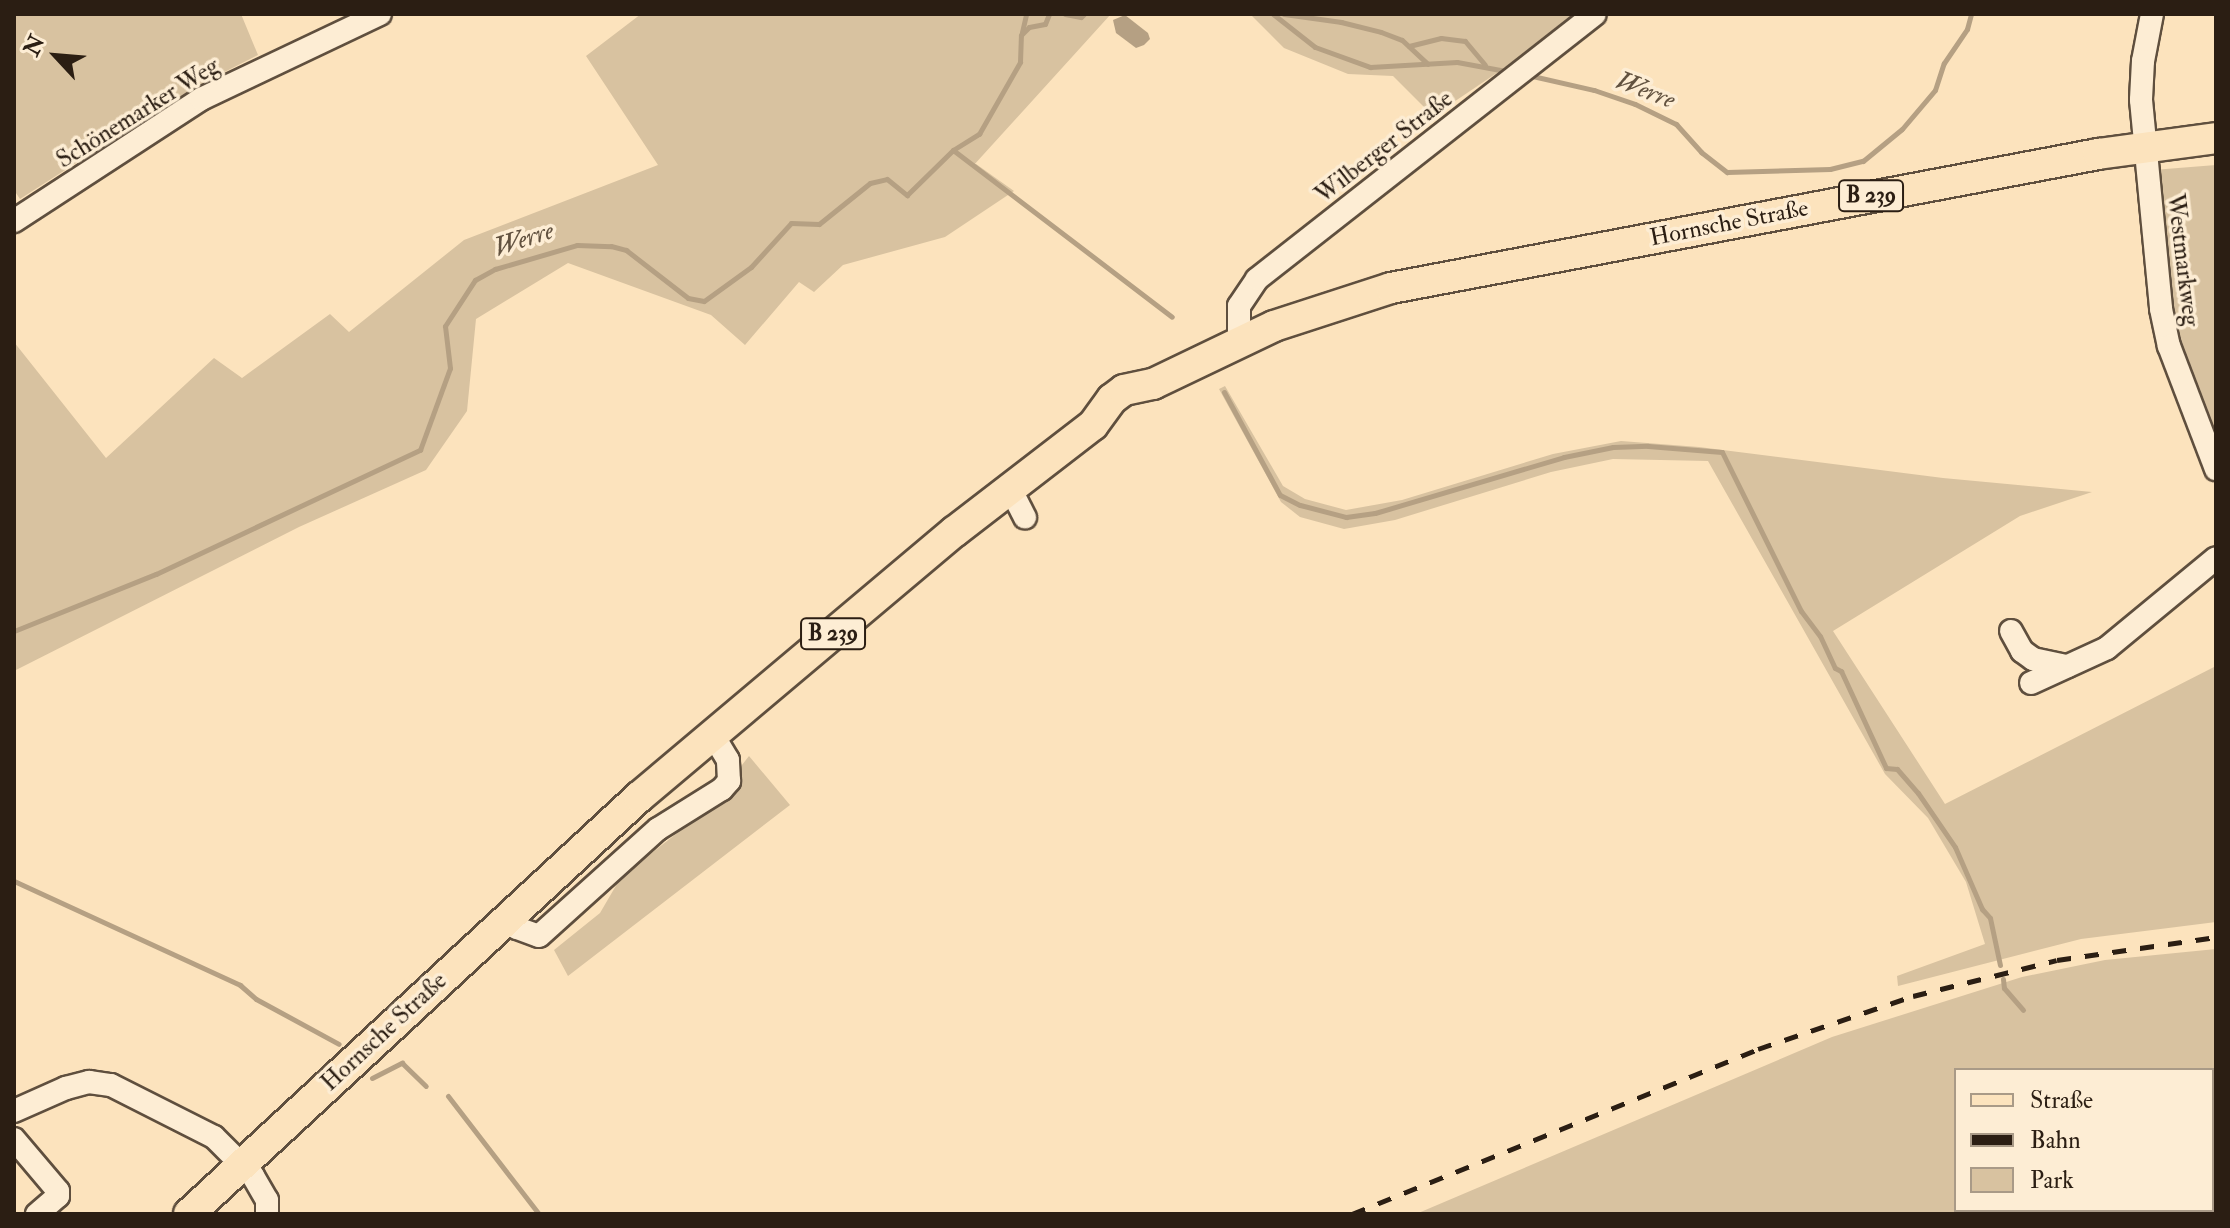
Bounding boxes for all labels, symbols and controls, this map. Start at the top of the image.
north arrow [16,16,96,96]
text: N [18,30,51,60]
street label: Schönemarker Weg [51,51,225,175]
water label: Werre [1611,65,1679,117]
street label: Wilberger Straße [1310,84,1458,210]
road number: B 239 [1837,178,1905,214]
street label: Westmarkweg [2161,192,2205,328]
street label: Hornsche Straße [1647,194,1811,252]
water label: Werre [490,216,558,264]
road number: B 239 [799,616,867,652]
street label: Hornsche Straße [315,967,453,1097]
legend [1954,1068,2214,1212]
text: Straße [2030,1085,2093,1116]
text: Bahn [2030,1125,2081,1156]
text: Park [2030,1165,2074,1196]

